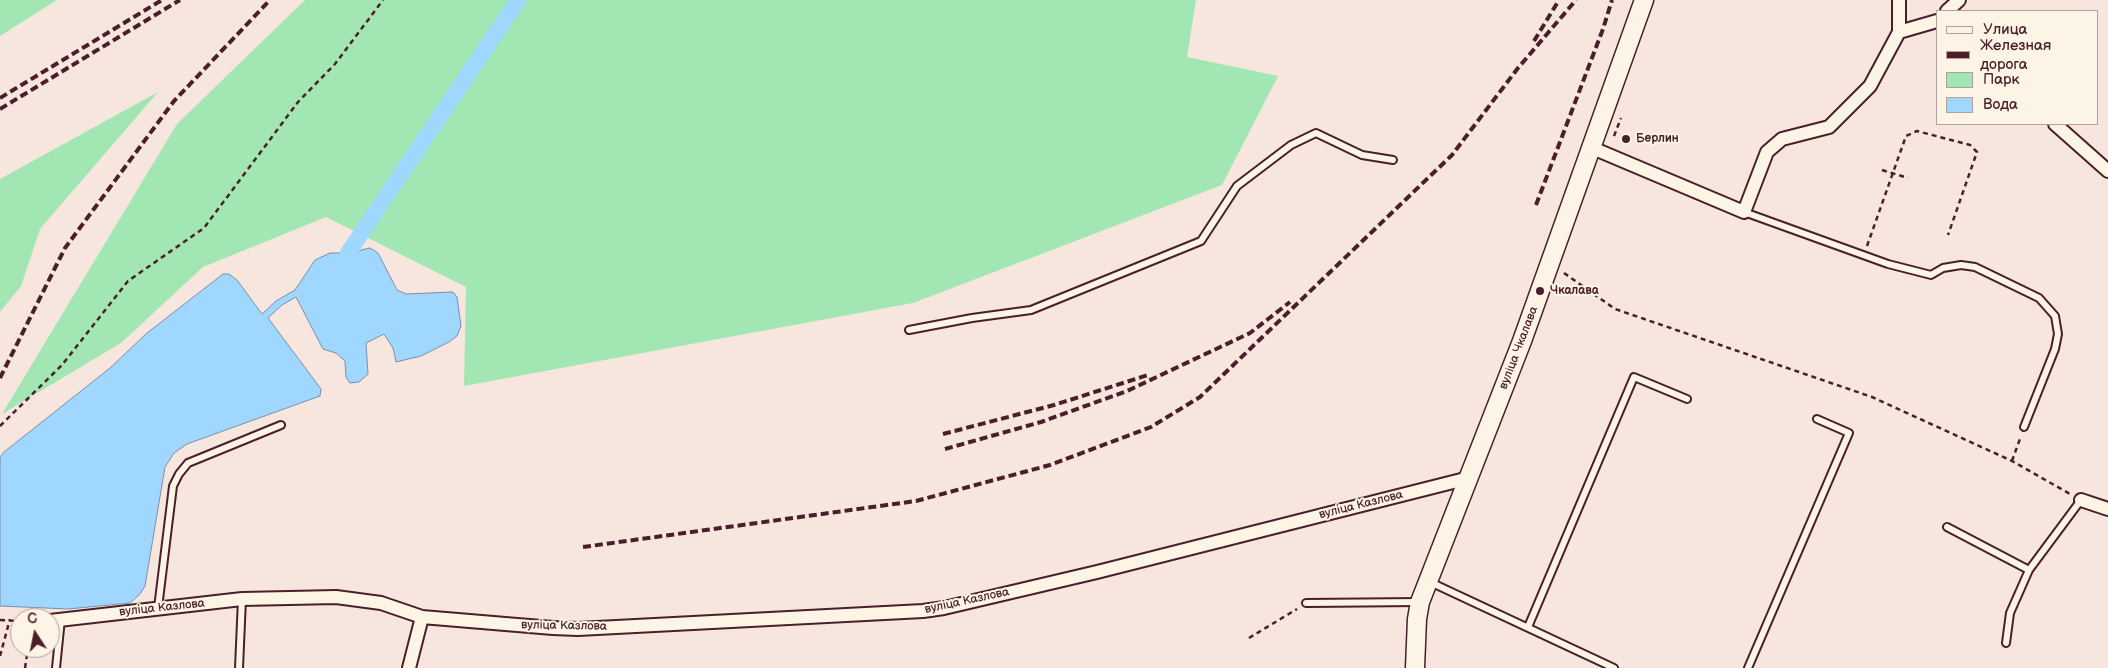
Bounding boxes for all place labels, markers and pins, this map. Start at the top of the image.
place label: Берлин [1636,132,1679,146]
marker: Берлин [1620,133,1632,145]
place label: Чкалава [1550,284,1599,298]
marker: Чкалава [1534,285,1546,297]

